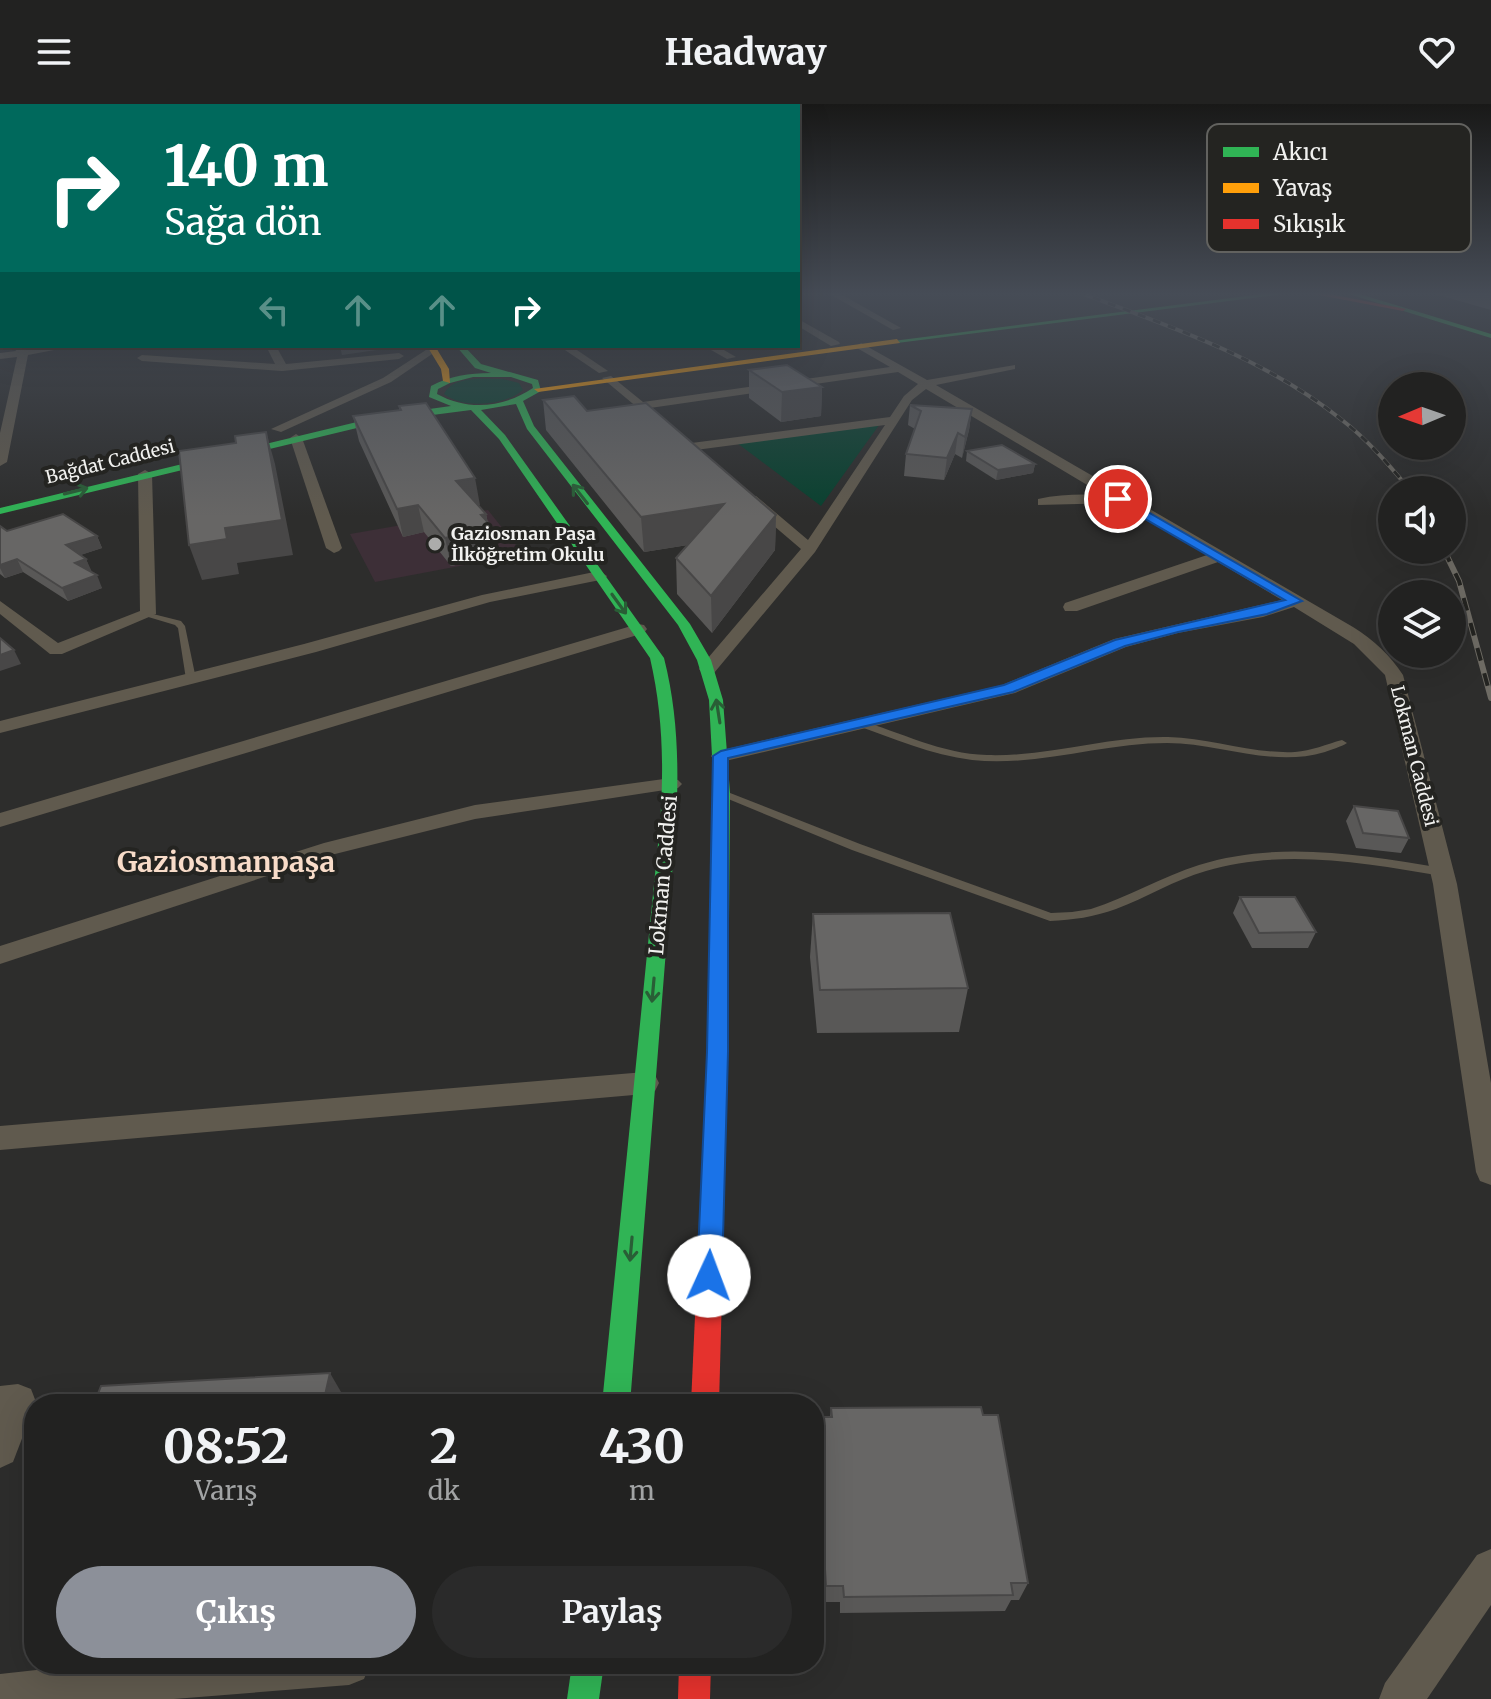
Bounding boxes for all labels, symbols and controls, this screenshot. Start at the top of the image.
icon: menu [32,30,76,74]
text: Headway [664,30,827,75]
icon: heart [1415,30,1459,74]
legend [1207,124,1471,252]
text: 140 m [164,131,329,201]
icon: right [32,136,136,240]
text: Akıcı [1272,138,1328,166]
text: Yavaş [1272,174,1332,202]
text: Sağa dön [164,200,322,245]
text: Sıkışık [1273,210,1345,238]
icon: left [252,288,296,332]
icon: ahead [336,288,380,332]
icon: ahead [420,288,464,332]
icon: right [504,288,548,332]
north arrow [1378,372,1466,460]
map controls [1378,372,1466,668]
street label: Bağdat Caddesi [43,434,177,489]
pin [1084,465,1152,533]
button: sound [1378,476,1466,564]
icon: arrive [1096,477,1140,521]
one-way arrow [62,483,88,498]
one-way arrow [572,484,589,505]
place label: Gaziosman Paşa İlköğretim Okulu [451,522,605,566]
marker: Gaziosman Paşa İlköğretim Okulu [426,535,444,553]
button: layers [1378,580,1466,668]
one-way arrow [611,593,628,614]
street label: Lokman Caddesi [1386,683,1443,829]
one-way arrow [710,698,725,724]
street label: Lokman Caddesi [643,794,682,956]
district label: Gaziosmanpaşa [117,844,335,880]
one-way arrow [646,976,661,1003]
position arrow [667,1234,751,1318]
one-way arrow [623,1235,638,1262]
text: 08:52 [163,1416,289,1476]
text: 2 [430,1416,458,1476]
text: 430 [599,1416,685,1476]
text: Varış [195,1474,257,1507]
text: dk [428,1474,460,1507]
text: m [629,1474,655,1507]
button: Çıkış [56,1566,416,1658]
button: Paylaş [432,1566,792,1658]

